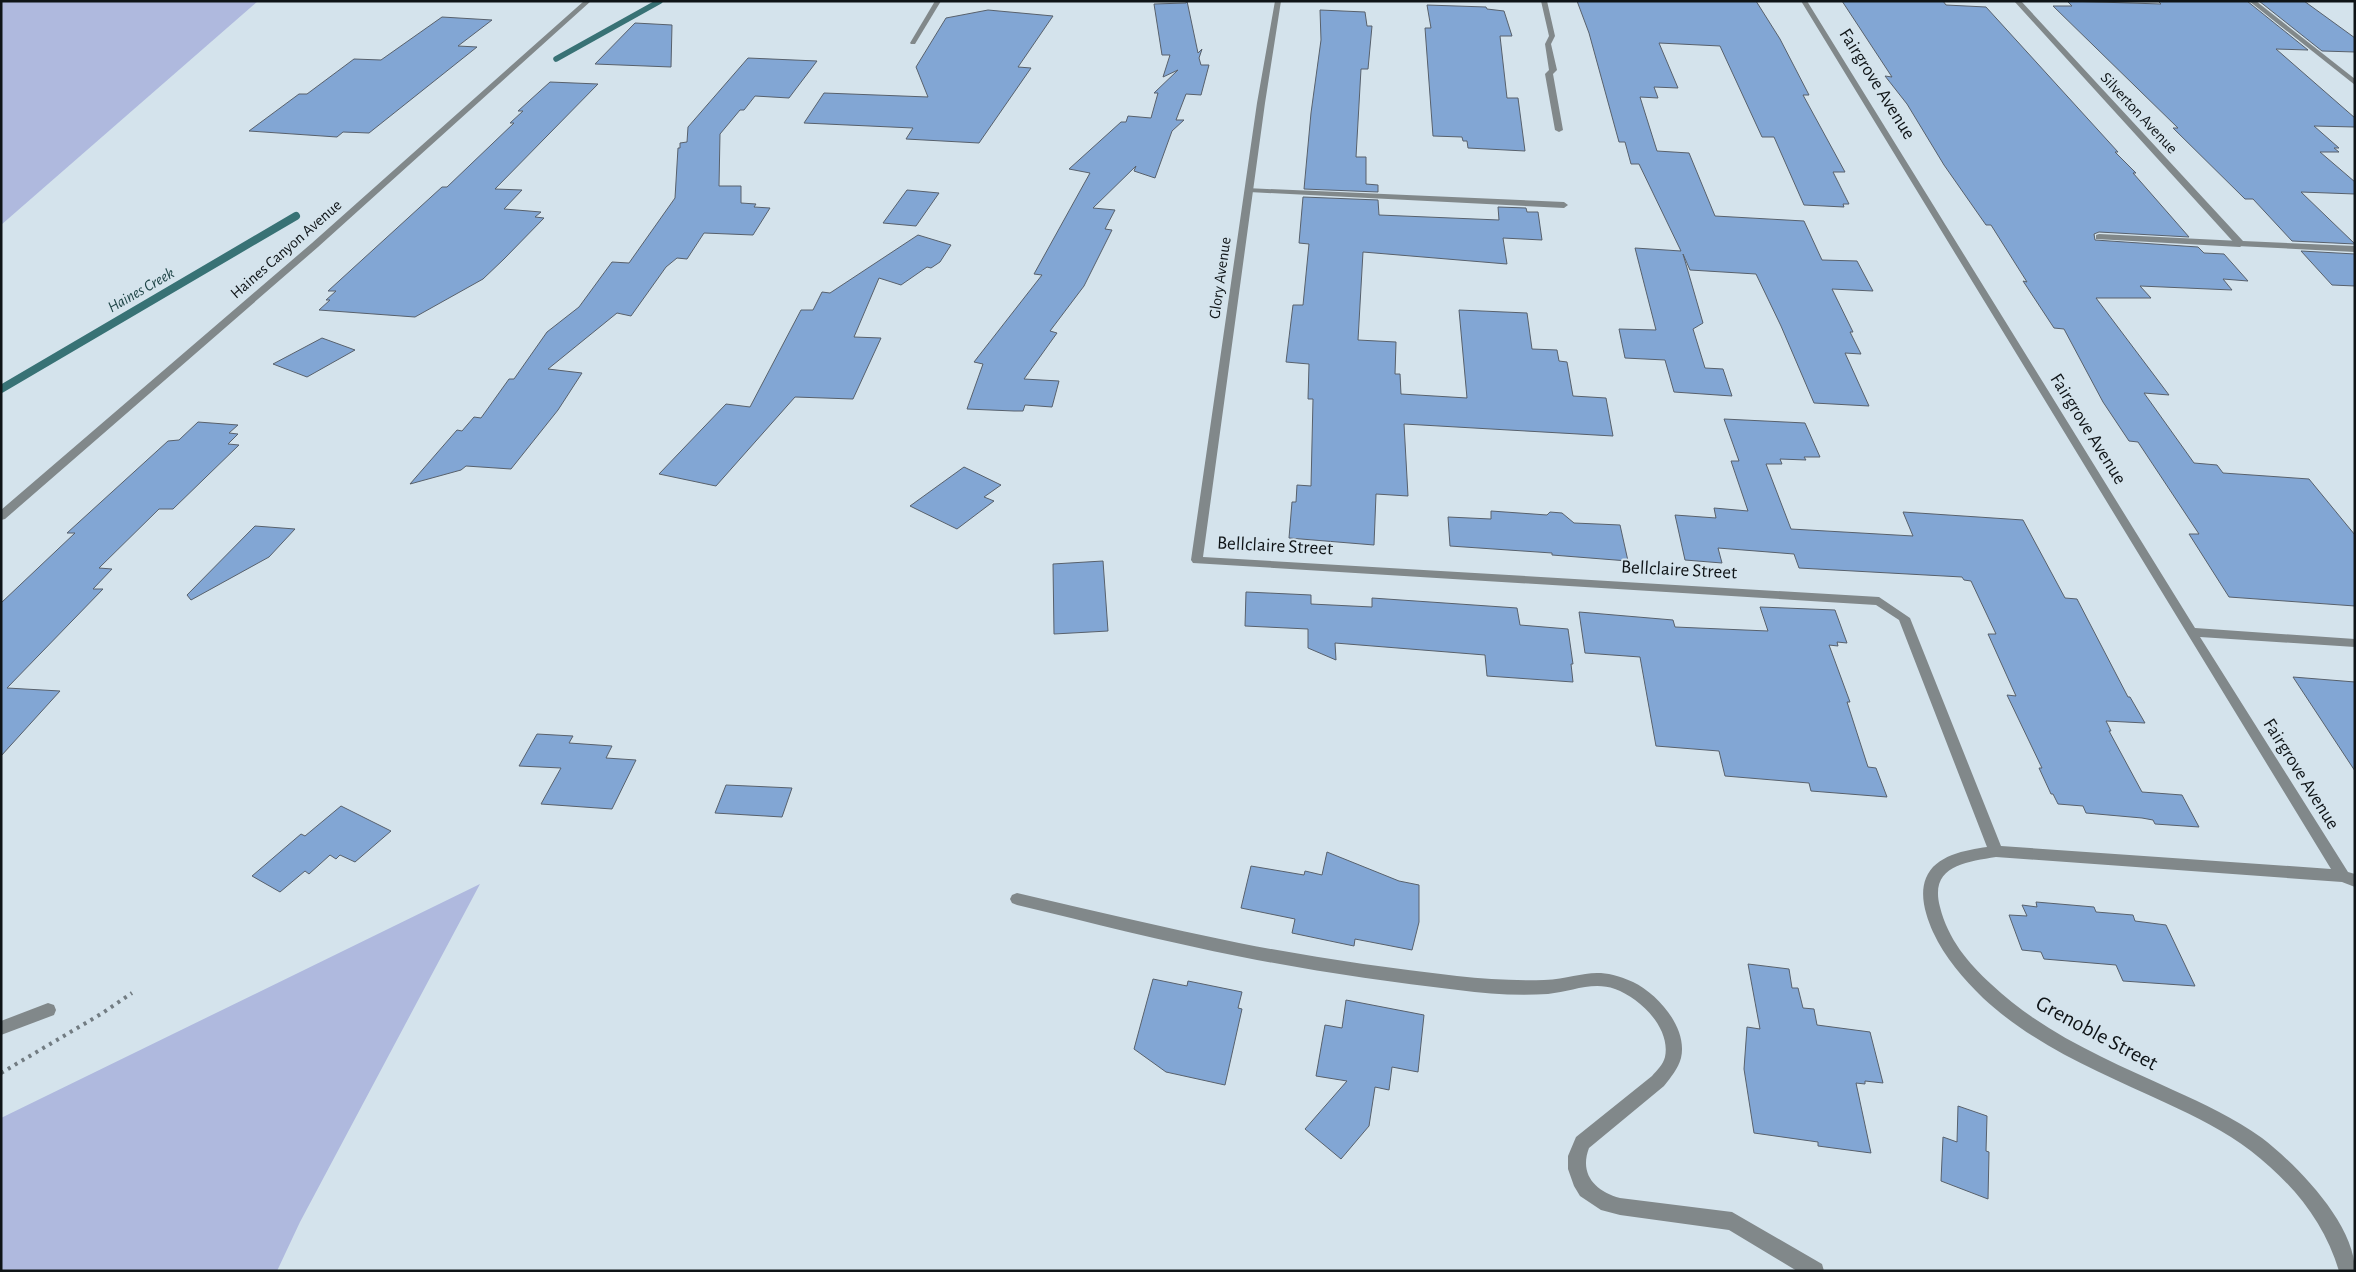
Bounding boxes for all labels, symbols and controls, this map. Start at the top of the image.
street label: Fairgrove Avenue [1835,25,1919,143]
street label: Silverton Avenue [2097,69,2181,157]
street label: Haines Canyon Avenue [227,197,345,302]
street label: Glory Avenue [1206,236,1235,320]
water label: Haines Creek [105,265,177,315]
street label: Fairgrove Avenue [2046,370,2130,488]
street label: Bellclaire Street [1216,533,1334,559]
street label: Bellclaire Street [1620,557,1738,583]
street label: Fairgrove Avenue [2259,715,2343,833]
street label: Grenoble Street [2032,992,2162,1074]

